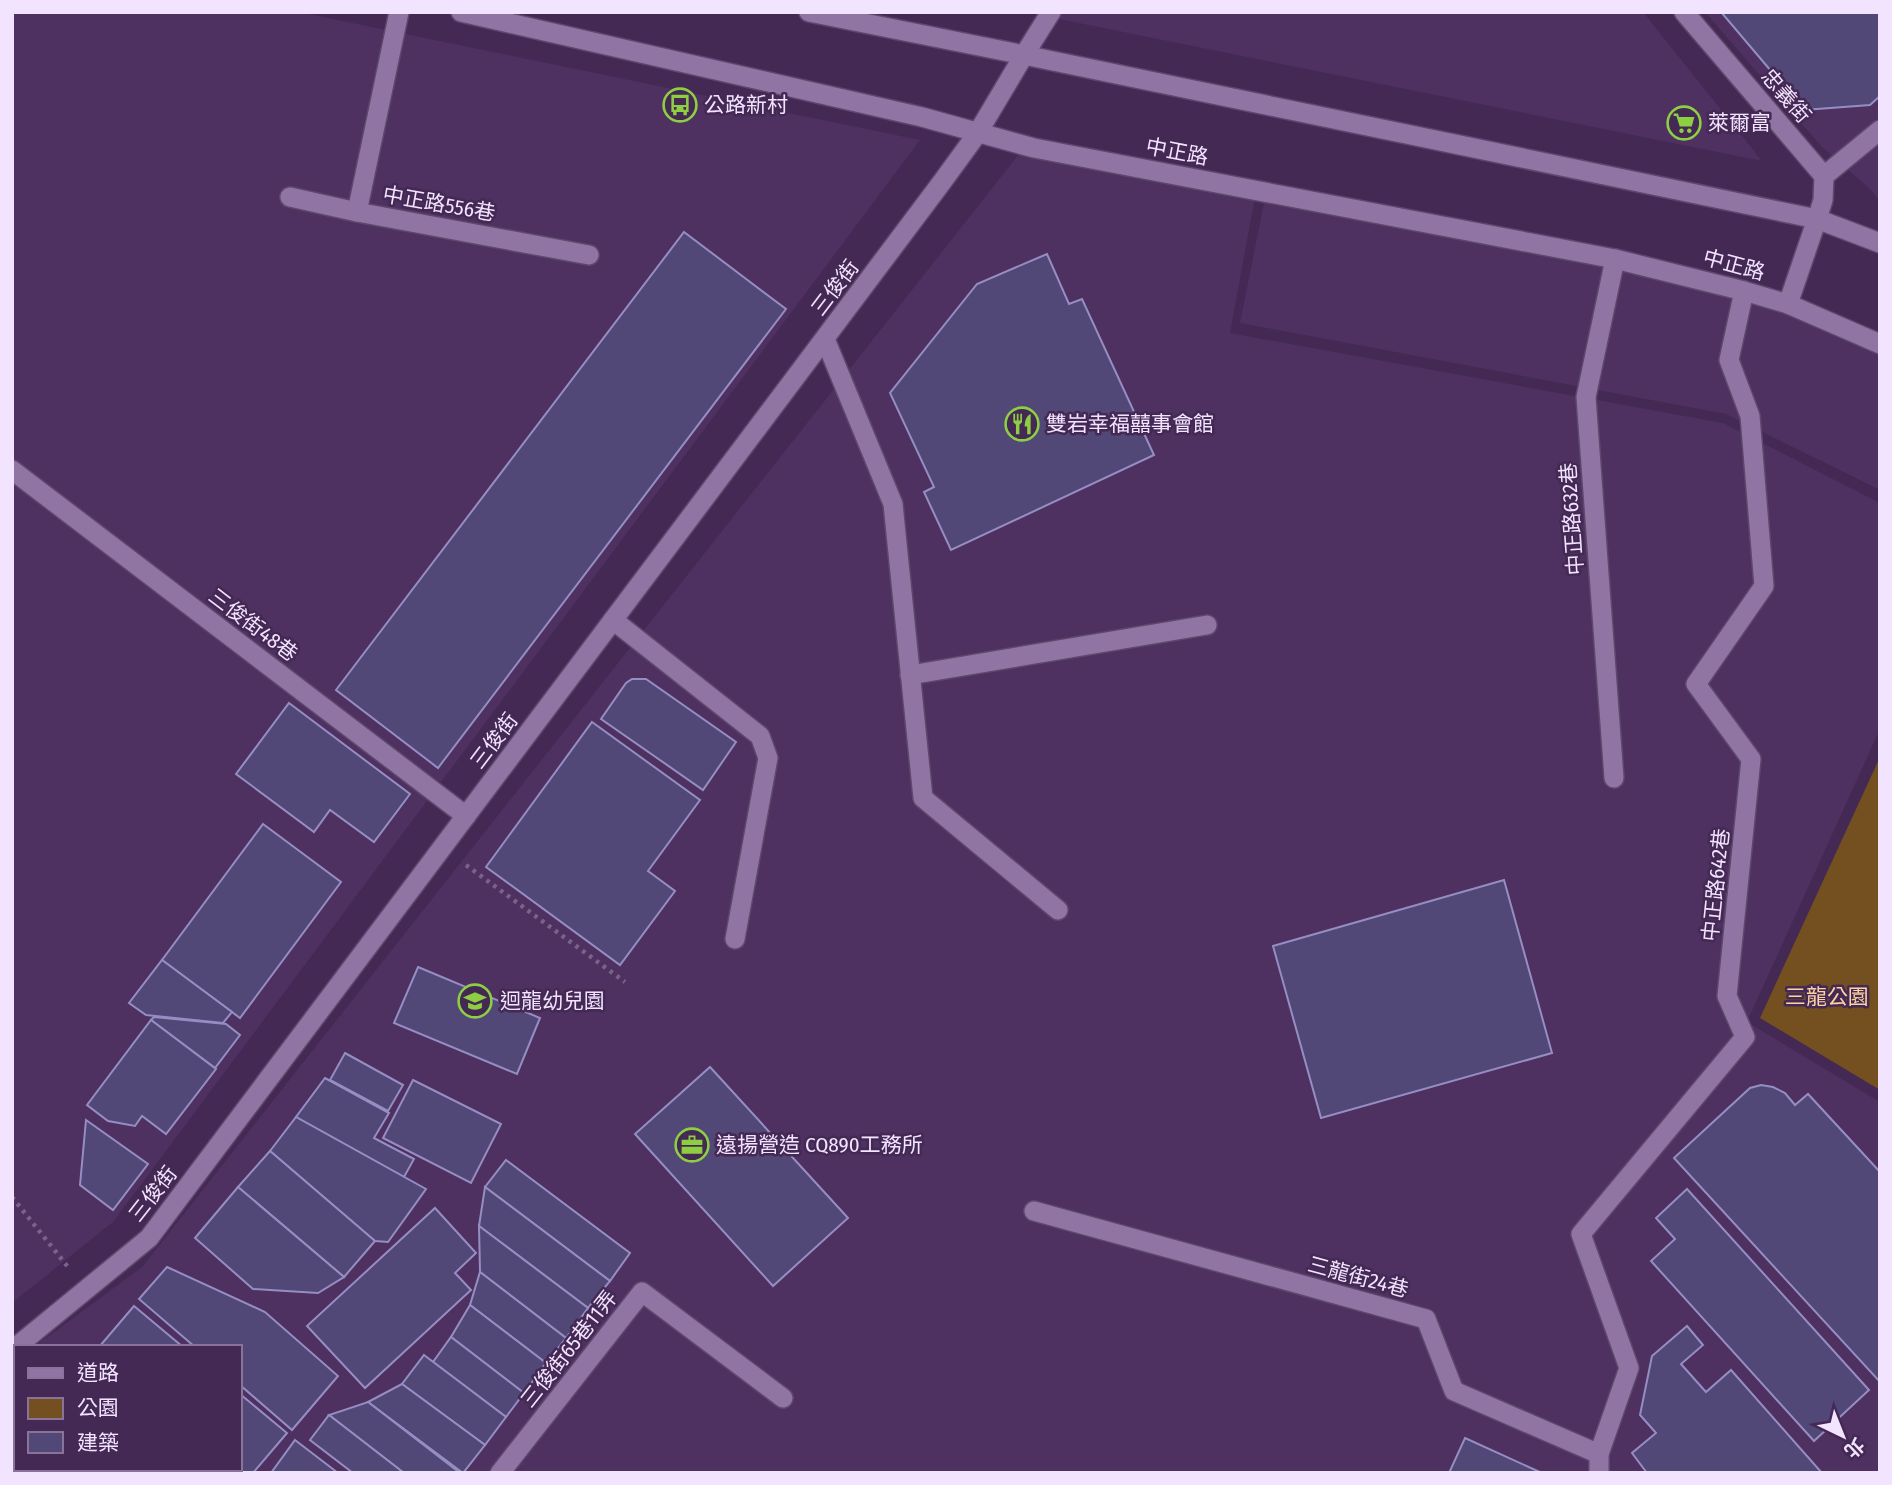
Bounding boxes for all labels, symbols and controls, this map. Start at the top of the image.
street label: 忠義街 [1756,64,1816,128]
bus stop icon: 公路新村 [661,86,699,124]
place label: 公路新村 [704,92,788,118]
supermarket icon: 萊爾富 [1665,104,1703,142]
place label: 萊爾富 [1708,110,1771,136]
street label: 中正路 [1144,133,1210,171]
street label: 中正路556巷 [381,181,497,227]
street label: 中正路 [1700,244,1768,286]
street label: 三俊街 [806,255,864,321]
restaurant icon: 雙岩幸福囍事會館 [1003,405,1041,443]
place label: 雙岩幸福囍事會館 [1046,411,1214,437]
street label: 中正路632巷 [1555,462,1589,576]
street label: 三俊街48巷 [203,583,303,667]
street label: 三俊街 [465,708,523,774]
street label: 中正路642巷 [1697,827,1735,943]
school or university icon: 迴龍幼兒園 [456,982,494,1020]
park label: 三龍公園 [1785,984,1869,1010]
place label: 迴龍幼兒園 [500,988,605,1014]
office icon: 遠揚營造 CQ890工務所 [673,1126,711,1164]
place label: 遠揚營造 CQ890工務所 [716,1132,923,1158]
street label: 三俊街 [123,1161,183,1227]
street label: 三龍街24巷 [1305,1251,1411,1303]
street label: 三俊街65巷11弄 [515,1285,623,1413]
legend [14,1345,242,1471]
text: 道路 [77,1360,119,1386]
text: 公園 [77,1395,119,1421]
north arrow [1808,1401,1878,1471]
text: 建築 [77,1430,119,1456]
text: 北 [1839,1433,1869,1463]

